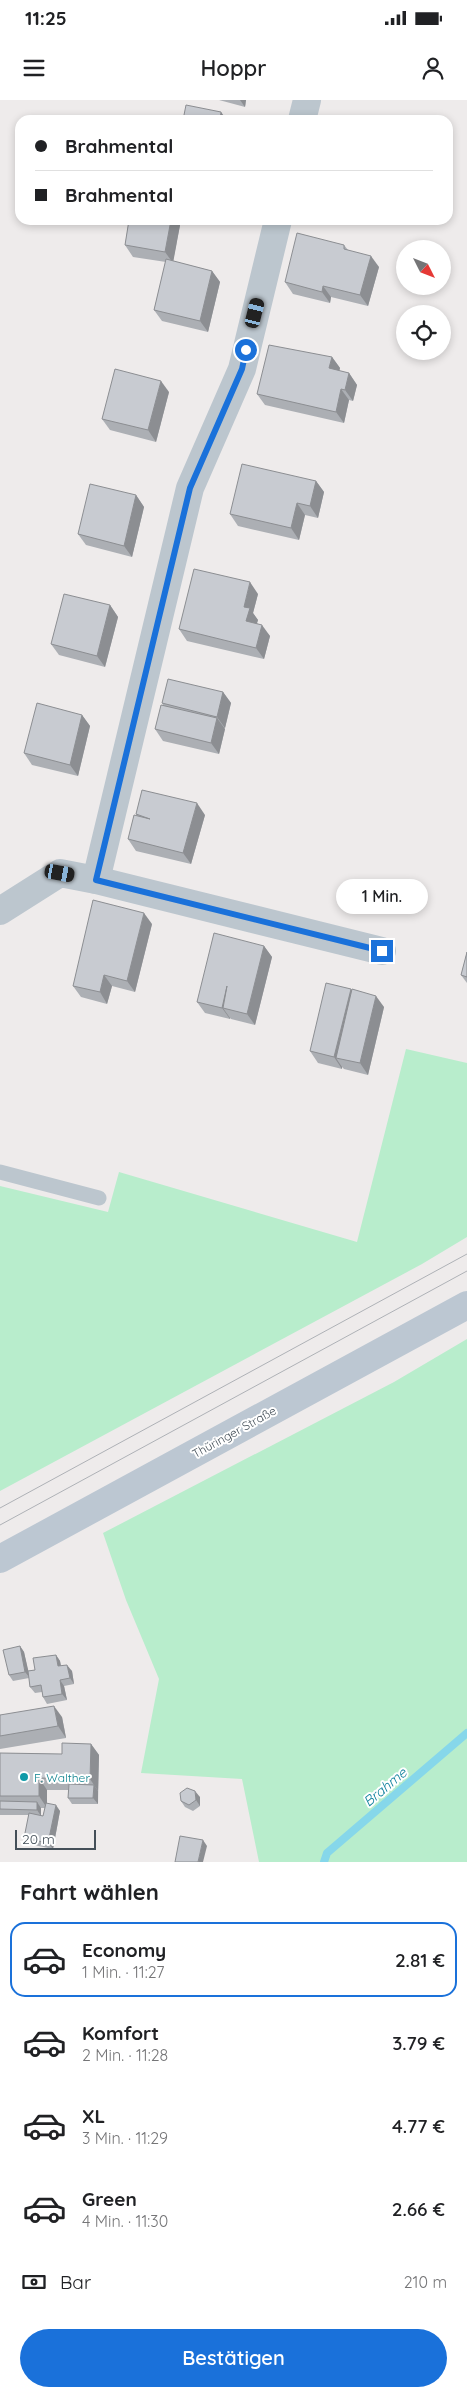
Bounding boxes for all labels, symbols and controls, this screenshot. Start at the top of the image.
text: 11:25 [25,6,67,30]
icon: menu [20,54,48,82]
text: Hoppr [201,54,266,82]
icon: person [419,54,447,82]
text: Brahmental [65,134,173,158]
text: Brahmental [65,183,173,207]
north arrow [396,240,451,295]
map controls [396,240,451,360]
car [244,297,265,329]
button: locate [396,305,451,360]
route start [235,339,257,361]
car [43,863,76,883]
callout: 1 Min. [336,878,428,914]
text: 1 Min. [362,886,402,906]
route end [371,940,393,962]
street label: Thüringer Straße [189,1403,279,1461]
water label: Brahme [360,1763,411,1810]
place label: F. Walther [34,1770,90,1785]
marker: F. Walther [18,1771,30,1783]
scale bar [15,1827,96,1850]
text: 20 m [22,1830,55,1848]
text: Fahrt wählen [20,1878,159,1906]
icon: car [22,1937,67,1982]
text: Economy [82,1938,166,1962]
text: 2.81 € [395,1948,445,1972]
text: 1 Min. · 11:27 [82,1962,165,1982]
icon: car [22,2020,67,2065]
text: Komfort [82,2021,159,2045]
text: 3.79 € [392,2031,445,2055]
text: 2 Min. · 11:28 [82,2045,168,2065]
icon: car [22,2103,67,2148]
text: XL [82,2104,105,2128]
text: 4.77 € [392,2114,445,2138]
text: 3 Min. · 11:29 [82,2128,168,2148]
icon: car [22,2186,67,2231]
text: Green [82,2187,137,2211]
text: 2.66 € [392,2197,445,2221]
text: 4 Min. · 11:30 [82,2211,168,2231]
icon: cash [20,2268,48,2296]
text: Bar [60,2270,91,2294]
text: 210 m [404,2272,447,2292]
button: Bestätigen [20,2329,447,2387]

